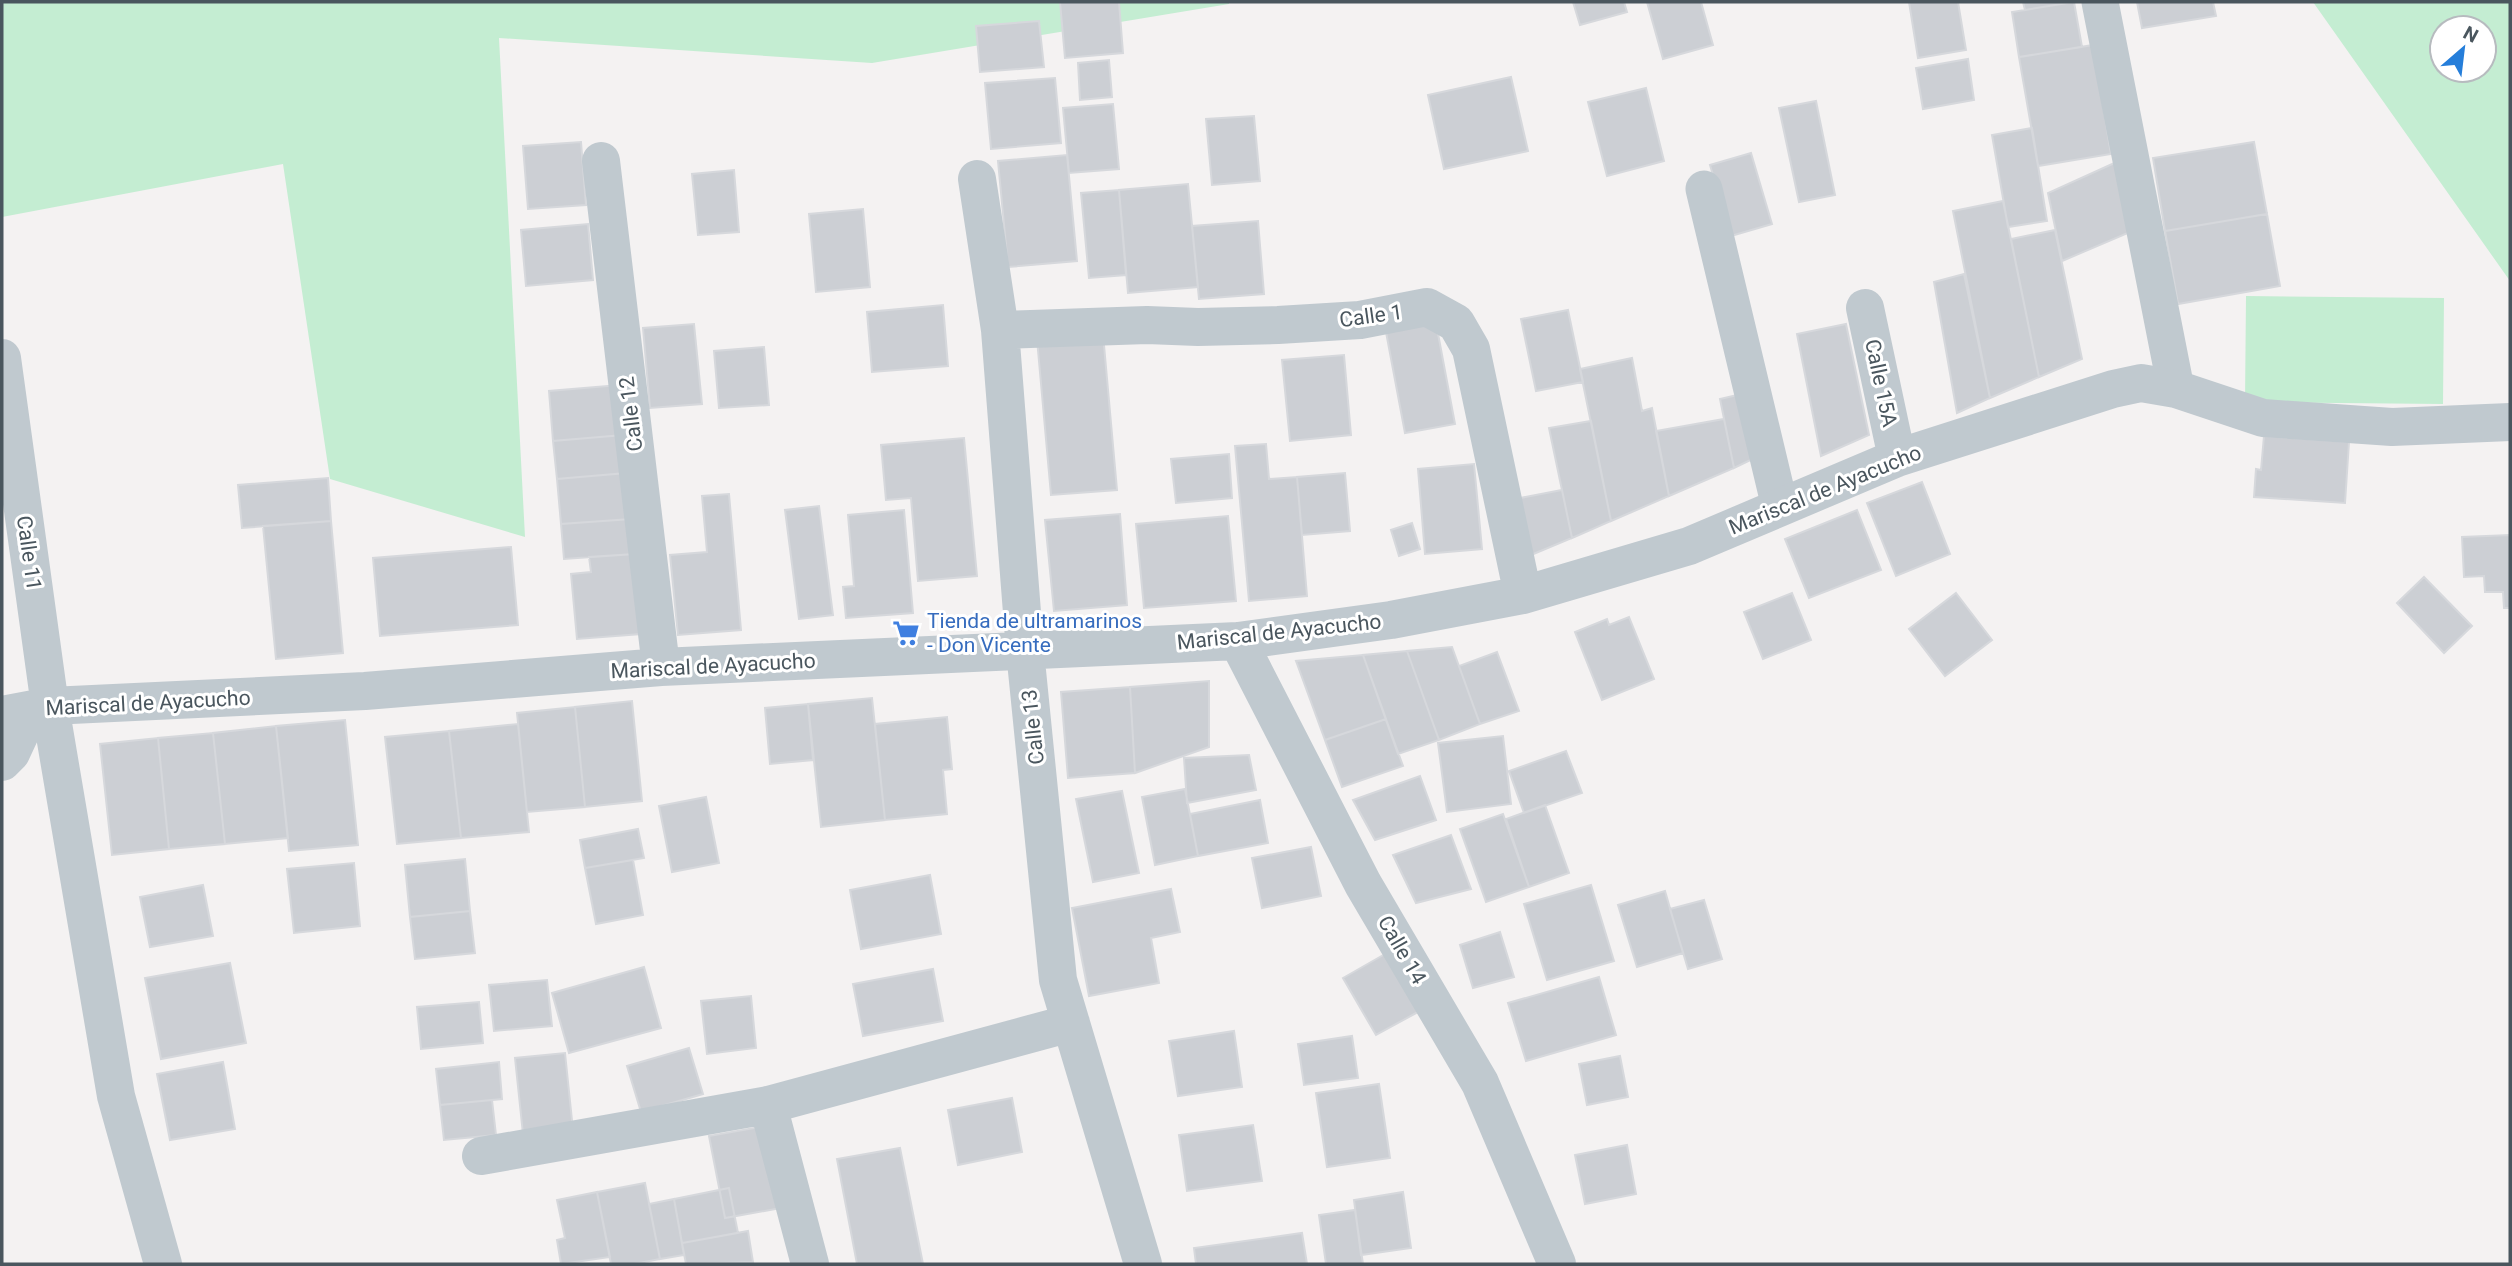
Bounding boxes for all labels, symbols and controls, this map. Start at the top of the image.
north arrow [2428,14,2498,84]
text: N [2459,21,2482,48]
street label: Calle 1 [1338,300,1404,332]
street label: Calle 15A [1860,337,1902,429]
street label: Calle 12 [614,375,647,453]
street label: Mariscal de Ayacucho [1725,440,1925,540]
street label: Calle 11 [12,514,46,592]
place label: Tienda de ultramarinos - Don Vicente [927,609,1142,657]
street label: Mariscal de Ayacucho [1176,609,1382,655]
supermarket icon: Tienda de ultramarinos - Don Vicente [891,618,921,648]
street label: Mariscal de Ayacucho [610,649,816,683]
street label: Mariscal de Ayacucho [45,686,251,720]
street label: Calle 13 [1017,688,1049,766]
street label: Calle 14 [1373,911,1431,989]

